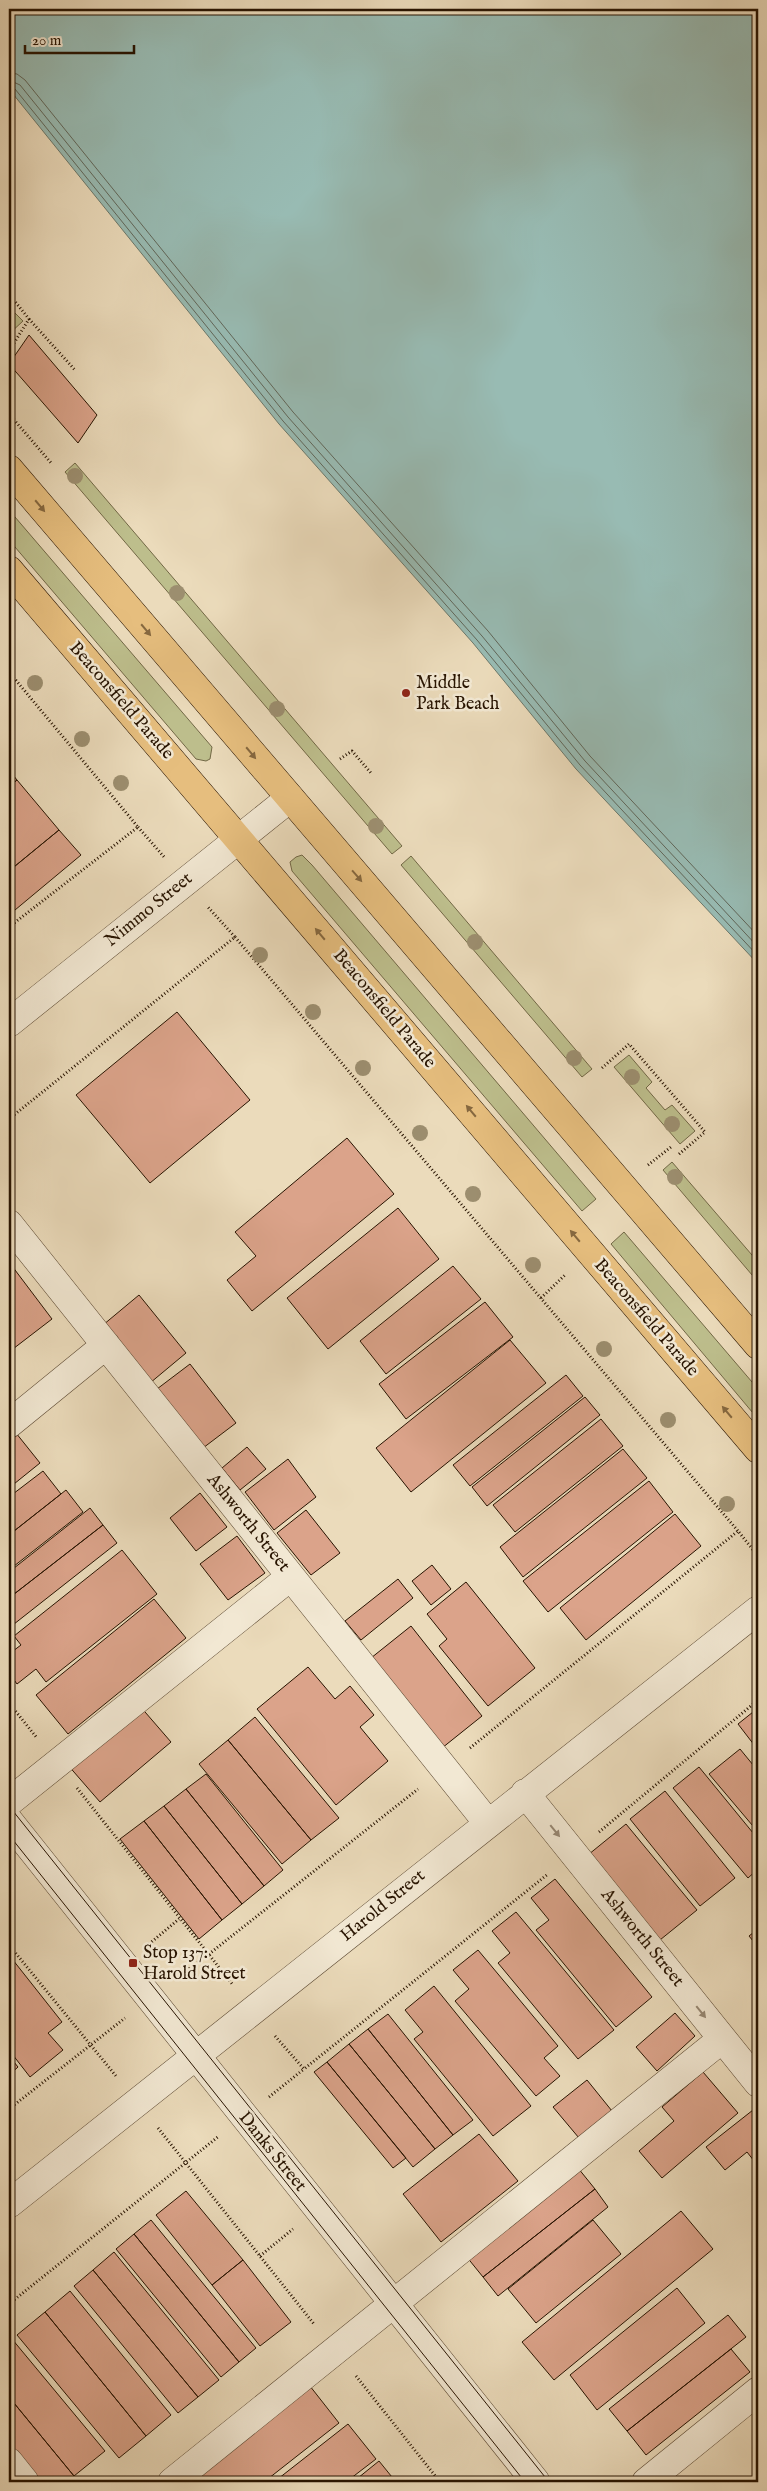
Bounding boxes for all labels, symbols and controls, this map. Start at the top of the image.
scale bar [25,22,134,54]
text: 20 m [32,31,62,50]
one-way arrow [35,499,46,512]
one-way arrow [140,623,152,635]
street label: Beaconsfield Parade [64,637,178,765]
place label: Middle Park Beach [416,672,500,716]
marker: Middle Park Beach [400,687,412,699]
one-way arrow [246,746,257,759]
street label: Nimmo Street [100,868,198,952]
one-way arrow [352,870,363,883]
one-way arrow [315,928,326,941]
street label: Beaconsfield Parade [327,945,441,1073]
one-way arrow [465,1105,476,1118]
one-way arrow [570,1229,581,1242]
street label: Beaconsfield Parade [589,1254,703,1382]
one-way arrow [721,1406,732,1419]
street label: Ashworth Street [201,1468,295,1577]
one-way arrow [550,1824,561,1837]
street label: Harold Street [336,1865,430,1947]
street label: Ashworth Street [595,1883,689,1992]
place label: Stop 137: Harold Street [143,1942,246,1986]
marker: Stop 137: Harold Street [127,1957,139,1969]
one-way arrow [696,2006,707,2019]
street label: Danks Street [233,2107,311,2197]

